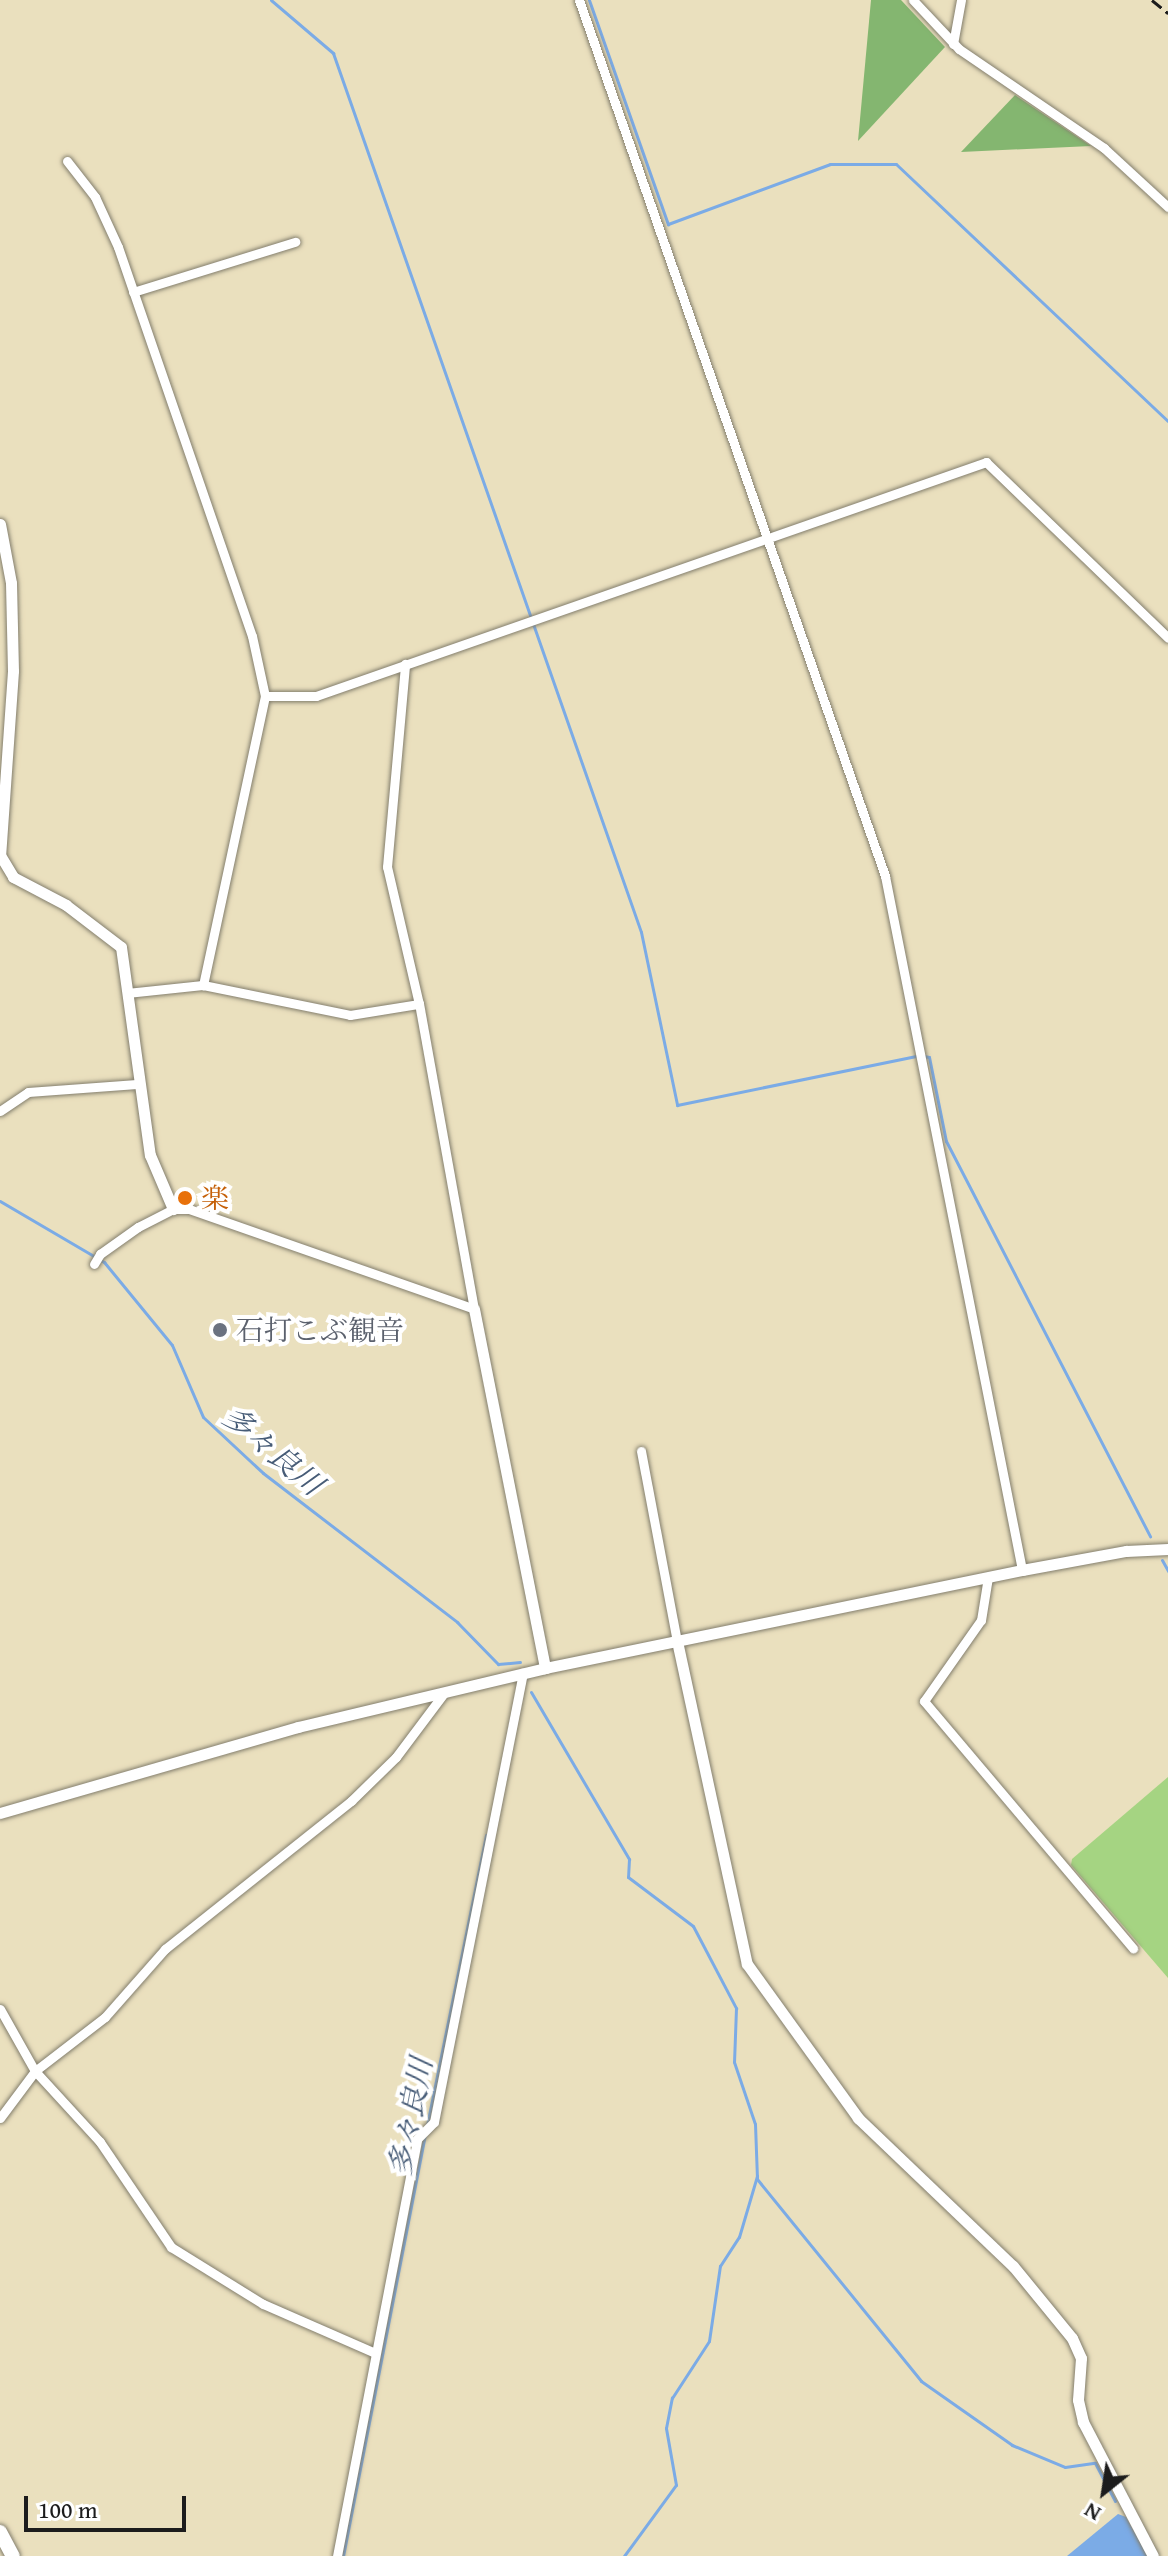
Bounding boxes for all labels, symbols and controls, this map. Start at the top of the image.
place label: 楽 [201,1181,229,1215]
marker: 楽 [176,1189,194,1207]
place label: 石打こぶ観音 [236,1313,404,1347]
marker: 石打こぶ観音 [211,1321,229,1339]
water label: 多々良川 [215,1398,331,1502]
water label: 多々良川 [381,2055,439,2179]
north arrow [1064,2452,1144,2532]
scale bar [28,2480,190,2530]
text: 100 m [38,2492,98,2527]
text: N [1078,2495,1106,2530]

